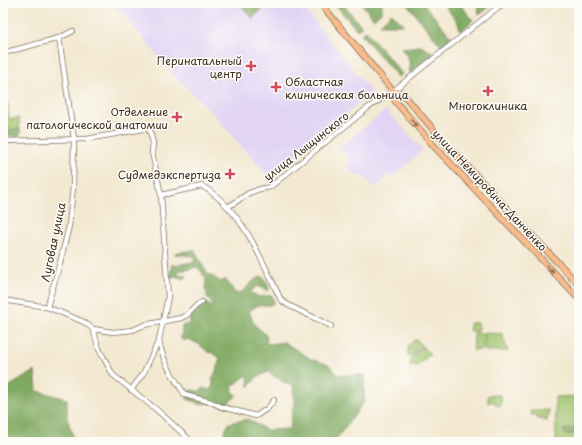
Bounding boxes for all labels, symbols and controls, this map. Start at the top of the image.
place label: Перинатальный центр [157,52,242,82]
marker: Перинатальный центр [245,60,257,72]
place label: Областная клиническая больница [285,73,409,103]
marker: Областная клиническая больница [270,81,282,93]
marker: Многоклиника [482,85,494,97]
place label: Многоклиника [448,97,528,114]
place label: Отделение патологической анатомии [26,103,168,133]
street label: улица Лыщинского [260,107,352,185]
marker: Отделение патологической анатомии [171,111,183,123]
one-way arrow [409,118,418,128]
street label: улица Немировича-Данченко [429,125,551,255]
place label: Судмедэкспертиза [118,166,221,183]
marker: Судмедэкспертиза [224,168,236,180]
street label: Луговая улица [36,201,70,283]
one-way arrow [545,264,555,274]

